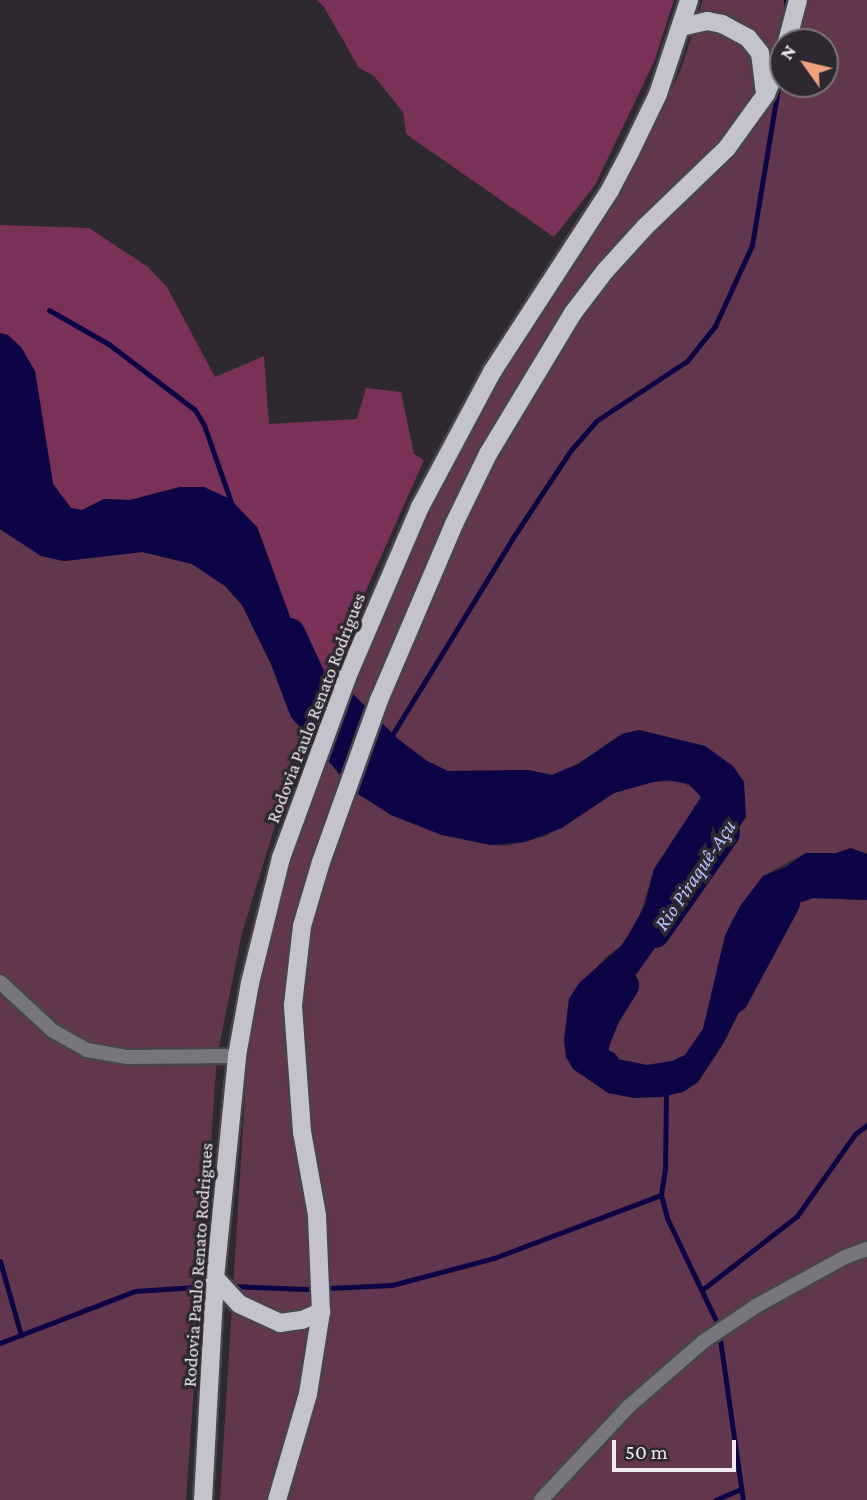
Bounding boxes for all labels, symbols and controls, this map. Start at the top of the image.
north arrow [769,28,839,98]
text: N [776,41,800,63]
street label: Rodovia Paulo Renato Rodrigues [262,590,370,826]
water label: Rio Piraquê-Açu [649,815,741,935]
street label: Rodovia Paulo Renato Rodrigues [178,1142,218,1388]
scale bar [615,1426,739,1470]
text: 50 m [625,1440,668,1464]

